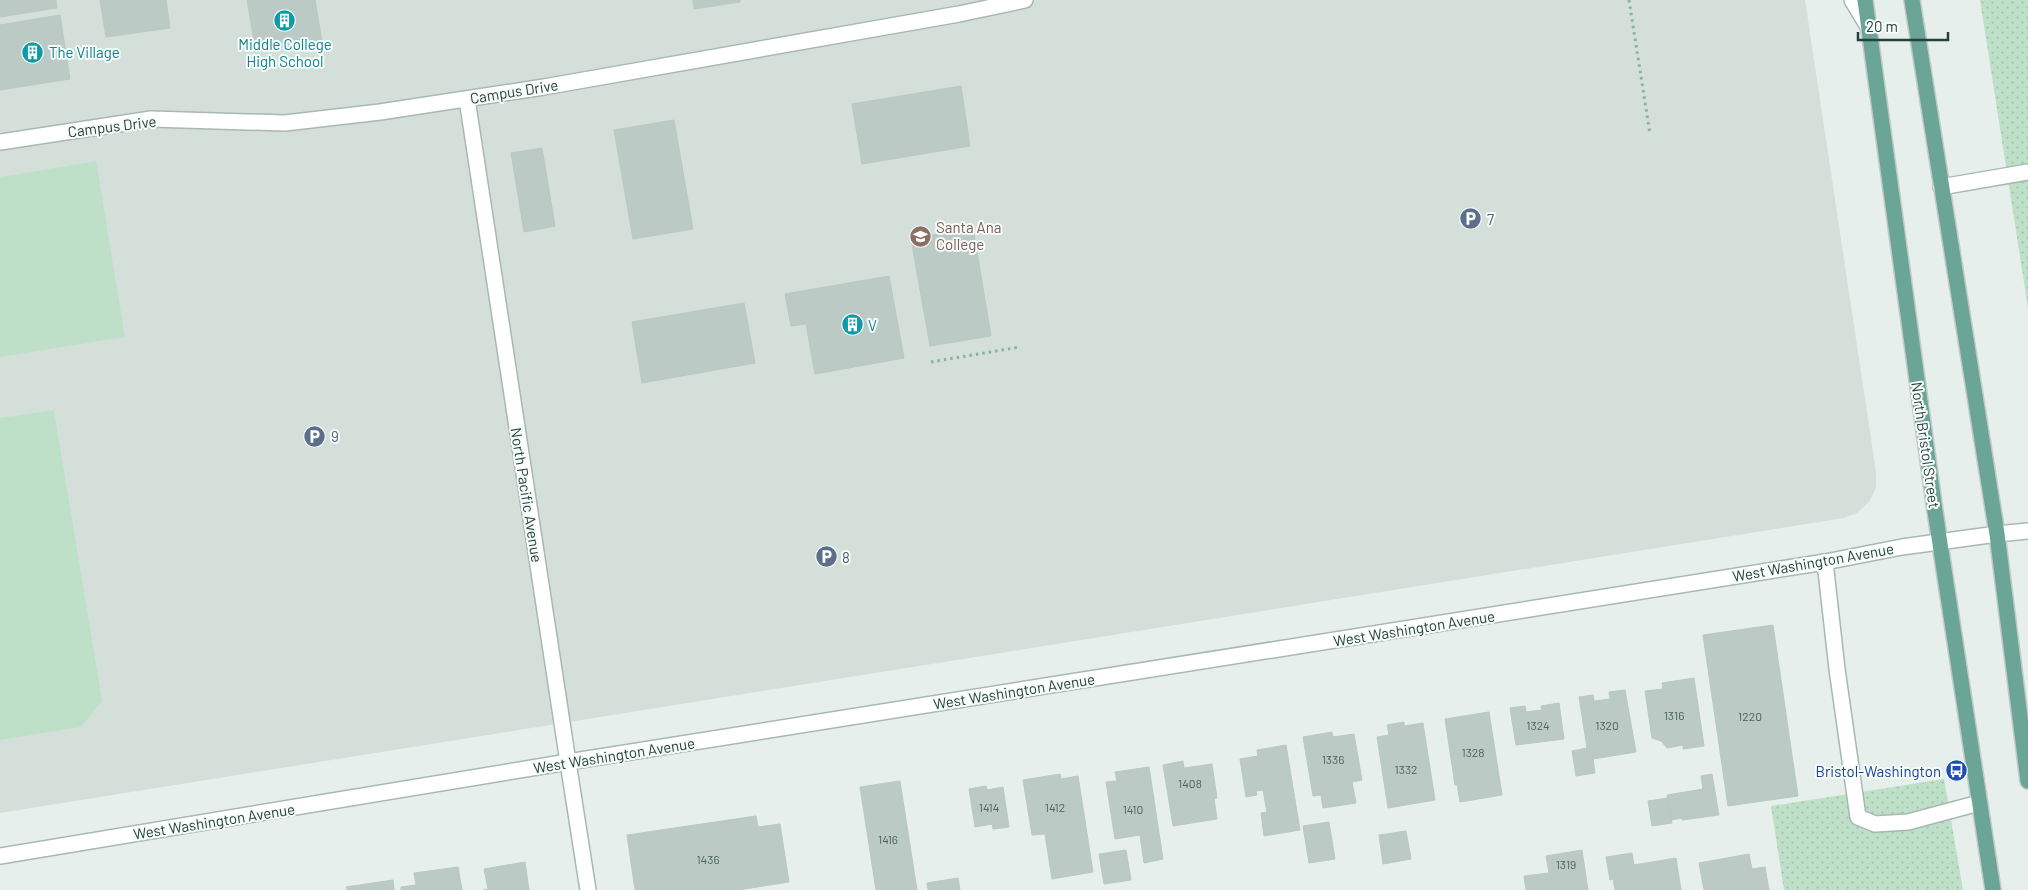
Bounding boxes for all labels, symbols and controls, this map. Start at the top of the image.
building icon: Middle College High School [273,9,297,33]
scale bar [1858,10,1948,42]
text: 20 m [1866,17,1898,35]
place label: Middle College High School [238,35,332,70]
building icon: The Village [21,40,45,64]
place label: The Village [49,43,120,61]
street label: Campus Drive [469,75,559,107]
street label: Campus Drive [67,112,157,140]
parking icon: 7 [1459,207,1483,231]
place label: 7 [1487,210,1494,228]
place label: Santa Ana College [936,218,1001,253]
school or university icon: Santa Ana College [908,224,932,248]
building icon: V [840,313,864,337]
place label: V [868,316,877,334]
street label: North Bristol Street [1908,381,1944,509]
parking icon: 9 [303,424,327,448]
street label: North Pacific Avenue [507,426,547,564]
place label: 9 [331,427,339,445]
street label: West Washington Avenue [1731,539,1895,585]
parking icon: 8 [814,545,838,569]
place label: 8 [842,548,850,566]
street label: West Washington Avenue [1332,606,1496,650]
street label: West Washington Avenue [932,669,1096,713]
house number: 1316 [1664,708,1684,722]
house number: 1220 [1738,709,1762,723]
house number: 1324 [1526,718,1550,732]
house number: 1320 [1595,718,1619,732]
street label: West Washington Avenue [532,733,696,777]
house number: 1328 [1461,745,1485,759]
house number: 1336 [1322,752,1344,766]
bus stop icon: Bristol-Washington [1945,759,1969,783]
house number: 1332 [1395,762,1418,776]
place label: Bristol-Washington [1815,762,1941,780]
house number: 1408 [1178,776,1202,790]
street label: West Washington Avenue [132,799,296,843]
house number: 1414 [979,800,999,814]
house number: 1412 [1045,800,1065,814]
house number: 1410 [1123,802,1143,816]
house number: 1416 [878,832,898,846]
house number: 1436 [696,852,720,866]
house number: 1319 [1556,857,1576,871]

